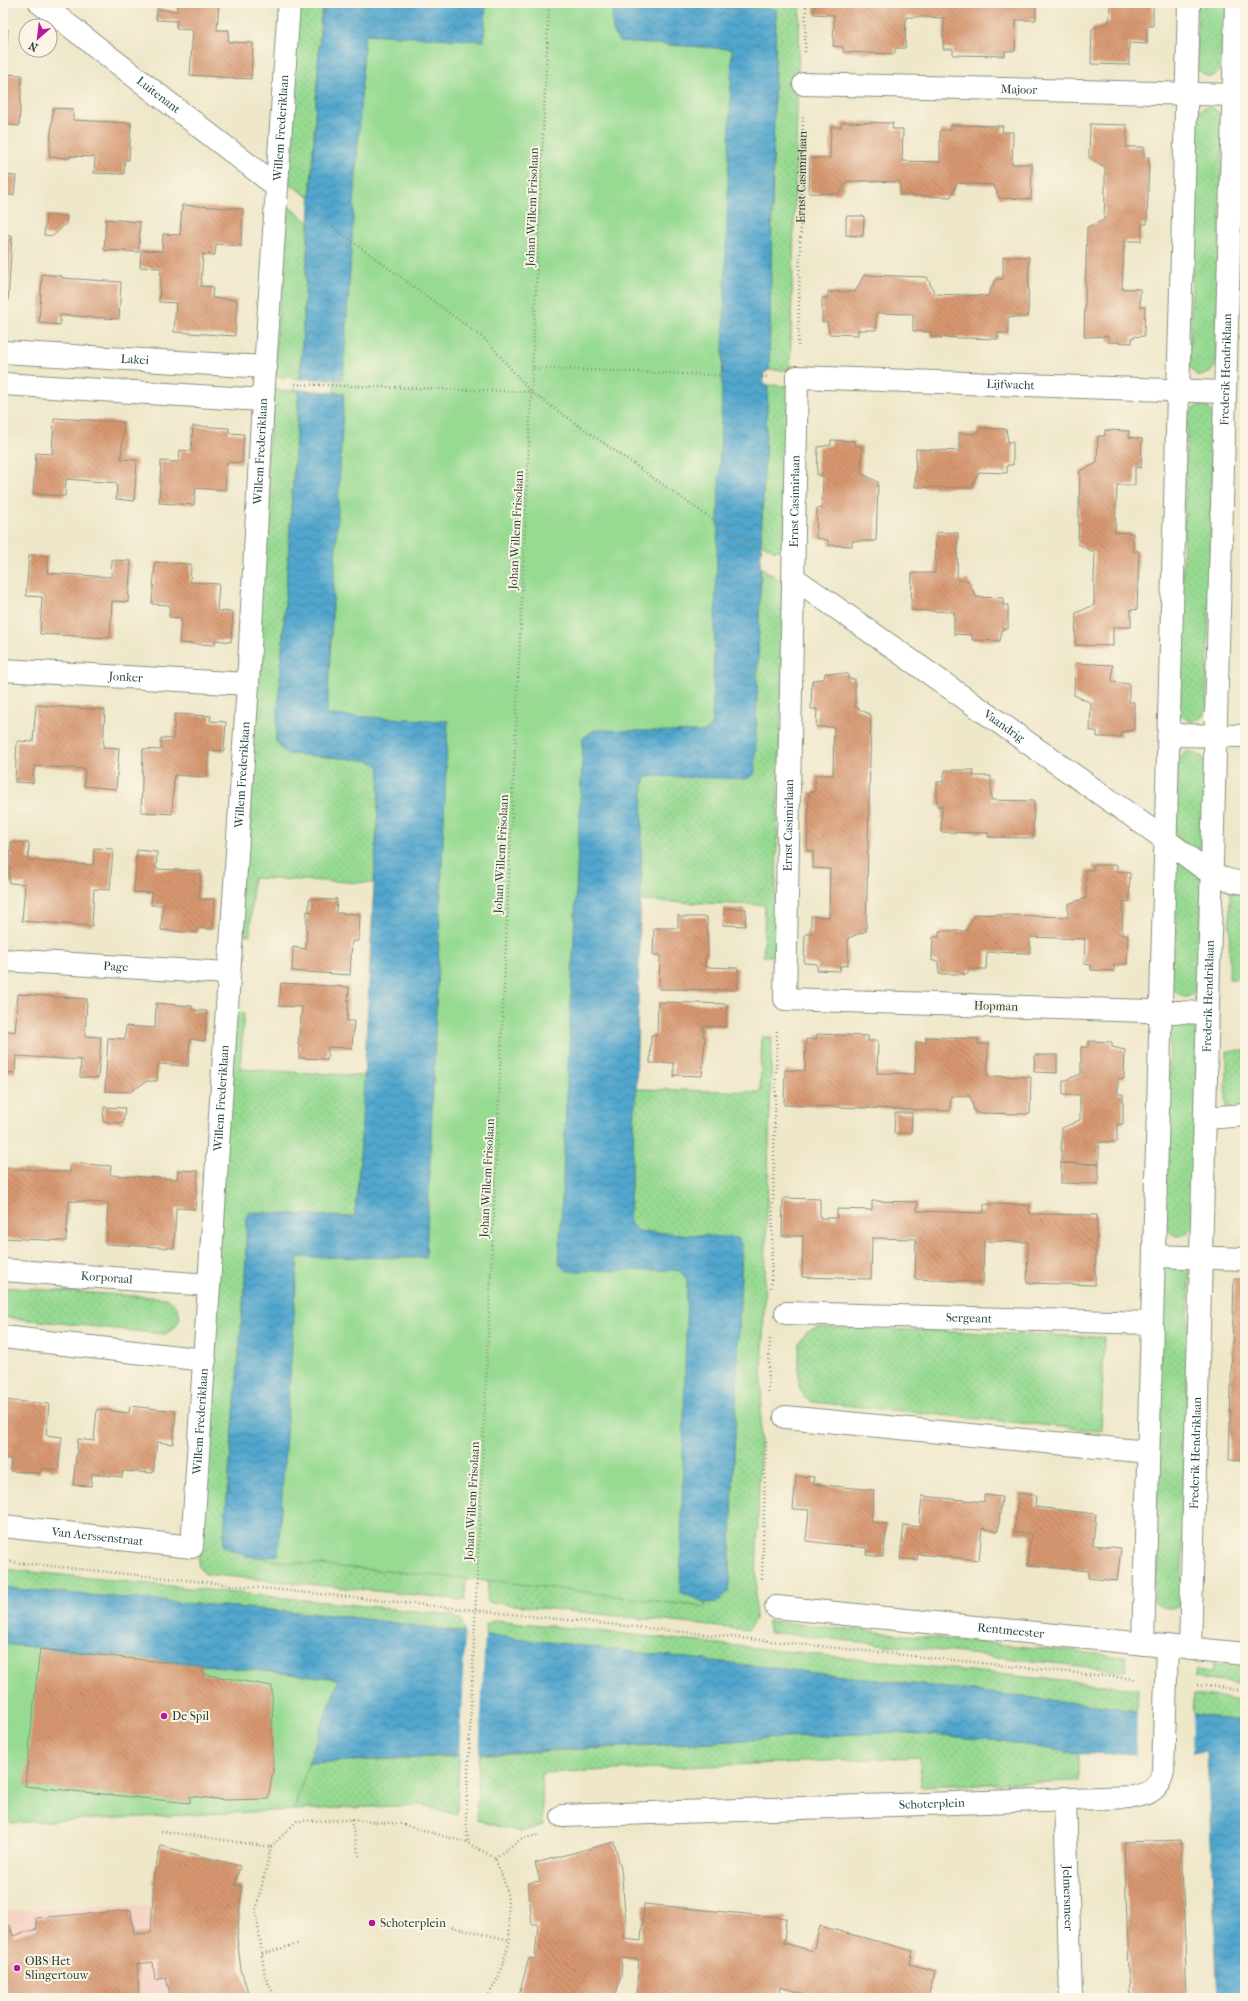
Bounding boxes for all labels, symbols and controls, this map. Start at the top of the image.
north arrow [18,18,58,58]
text: N [26,38,40,54]
street label: Luitenant [134,74,184,117]
street label: Willem Frederiklaan [270,74,291,183]
street label: Majoor [1000,82,1038,97]
street label: Ernst Casimirlaan [794,131,810,223]
street label: Johan Willem Frisolaan [523,147,541,268]
street label: Frederik Hendriklaan [1217,313,1234,426]
street label: Lakei [120,352,150,367]
street label: Lijfwacht [986,377,1036,392]
street label: Willem Frederiklaan [250,398,270,506]
street label: Ernst Casimirlaan [787,455,802,548]
street label: Johan Willem Frisolaan [506,470,526,591]
street label: Jonker [107,669,144,685]
street label: Vaandrig [980,706,1028,745]
street label: Willem Frederiklaan [232,721,253,829]
street label: Ernst Casimirlaan [780,779,796,872]
street label: Johan Willem Frisolaan [491,794,511,915]
street label: Frederik Hendriklaan [1200,940,1217,1053]
street label: Page [103,959,129,974]
street label: Hopman [974,998,1018,1014]
street label: Willem Frederiklaan [211,1044,232,1153]
street label: Johan Willem Frisolaan [477,1118,497,1239]
street label: Korporaal [80,1269,134,1286]
street label: Sergeant [946,1310,993,1326]
street label: Willem Frederiklaan [190,1368,211,1476]
street label: Frederik Hendriklaan [1187,1397,1204,1509]
street label: Johan Willem Frisolaan [462,1441,482,1562]
street label: Van Aerssenstraat [50,1524,145,1549]
street label: Rentmeester [977,1620,1046,1641]
place label: De Spil [172,1709,210,1723]
marker: De Spil [159,1711,169,1721]
street label: Schoterplein [899,1796,965,1812]
street label: Jelmersmeer [1060,1864,1076,1932]
place label: Schoterplein [380,1916,446,1930]
marker: Schoterplein [367,1918,377,1928]
place label: OBS Het Slingertouw [25,1954,90,1982]
marker: OBS Het Slingertouw [12,1963,22,1973]

